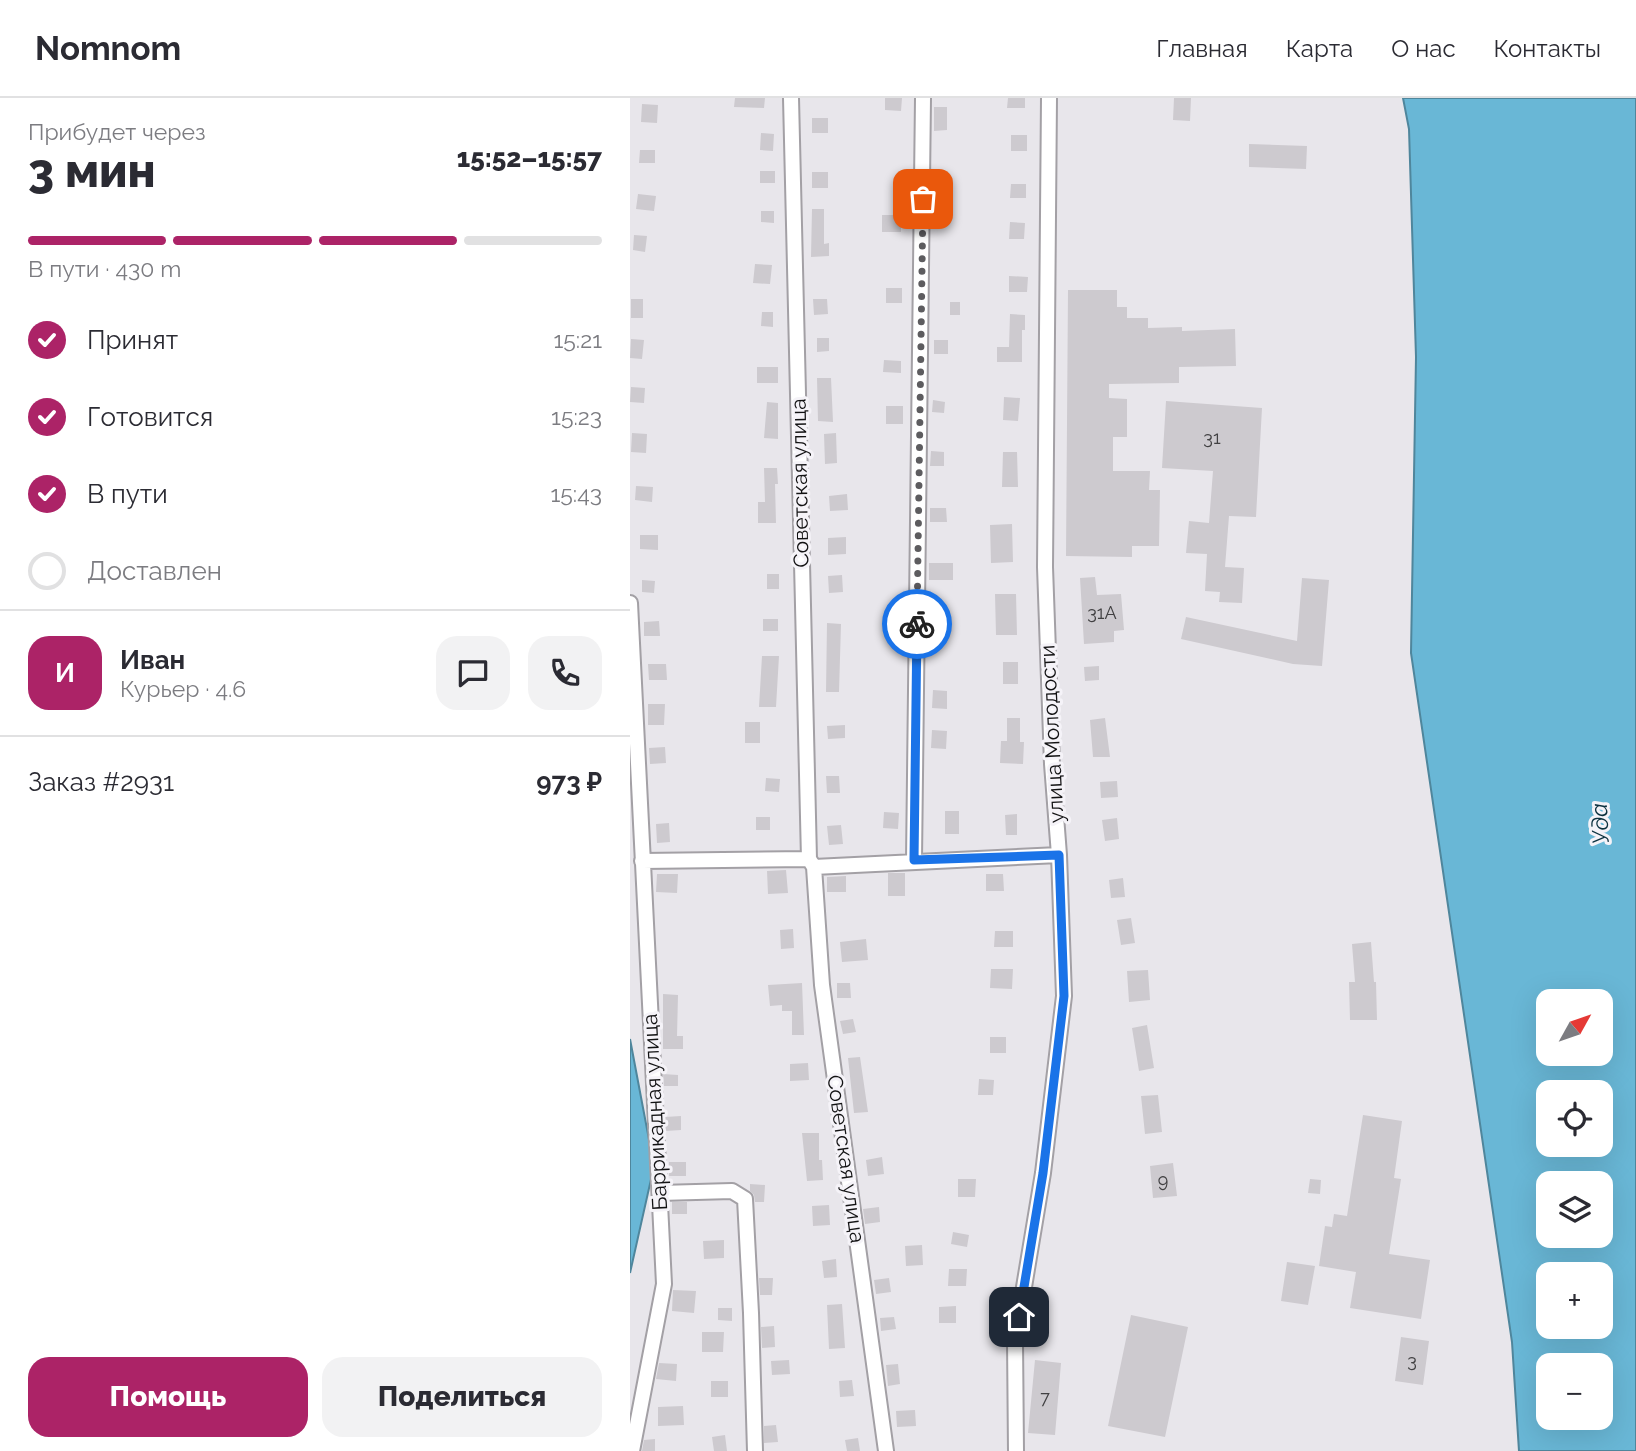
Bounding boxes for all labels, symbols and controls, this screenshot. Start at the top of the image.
text: Nomnom [35,29,181,68]
text: Главная [1156,34,1248,63]
text: Карта [1286,34,1353,63]
text: О нас [1391,34,1456,63]
text: Контакты [1494,34,1601,63]
text: Прибудет через [28,118,206,145]
text: 15:52–15:57 [457,143,602,173]
text: 3 мин [28,144,156,198]
pin [893,169,953,229]
icon: bag [904,180,942,218]
text: В пути · 430 m [28,255,181,282]
icon: check [28,321,66,359]
text: Принят [87,325,178,355]
text: 15:21 [553,326,602,353]
icon: check [28,398,66,436]
street label: Советская улица [786,398,813,568]
text: Готовится [87,402,213,432]
text: 15:23 [551,403,602,430]
house number: 31 [1203,427,1221,448]
icon: check [28,475,66,513]
text: В пути [87,479,168,509]
text: 15:43 [550,480,602,507]
text: Доставлен [87,556,222,586]
courier [882,589,952,659]
house number: 31А [1087,602,1117,623]
icon: bike [898,605,936,643]
button: chat [436,636,510,710]
button: phone [528,636,602,710]
street label: улица Молодости [1034,644,1069,824]
text: Иван [120,645,185,675]
text: И [55,658,75,688]
text: Курьер · 4.6 [120,675,246,702]
text: Заказ #2931 [28,767,174,797]
text: 973 ₽ [536,767,602,797]
water label: Уда [1585,802,1614,845]
north arrow [1536,989,1614,1066]
map controls [1536,989,1613,1430]
street label: Баррикадная улица [637,1013,672,1211]
street label: Советская улица [822,1073,871,1245]
button: locate [1536,1080,1613,1157]
house number: 9 [1158,1170,1168,1191]
button: layers [1536,1171,1613,1248]
button: + [1536,1262,1613,1339]
pin [989,1287,1049,1347]
icon: home [1000,1298,1038,1336]
house number: 3 [1407,1350,1417,1371]
button: − [1536,1353,1613,1430]
button: Помощь [28,1357,308,1437]
button: Поделиться [322,1357,602,1437]
house number: 7 [1040,1387,1050,1408]

